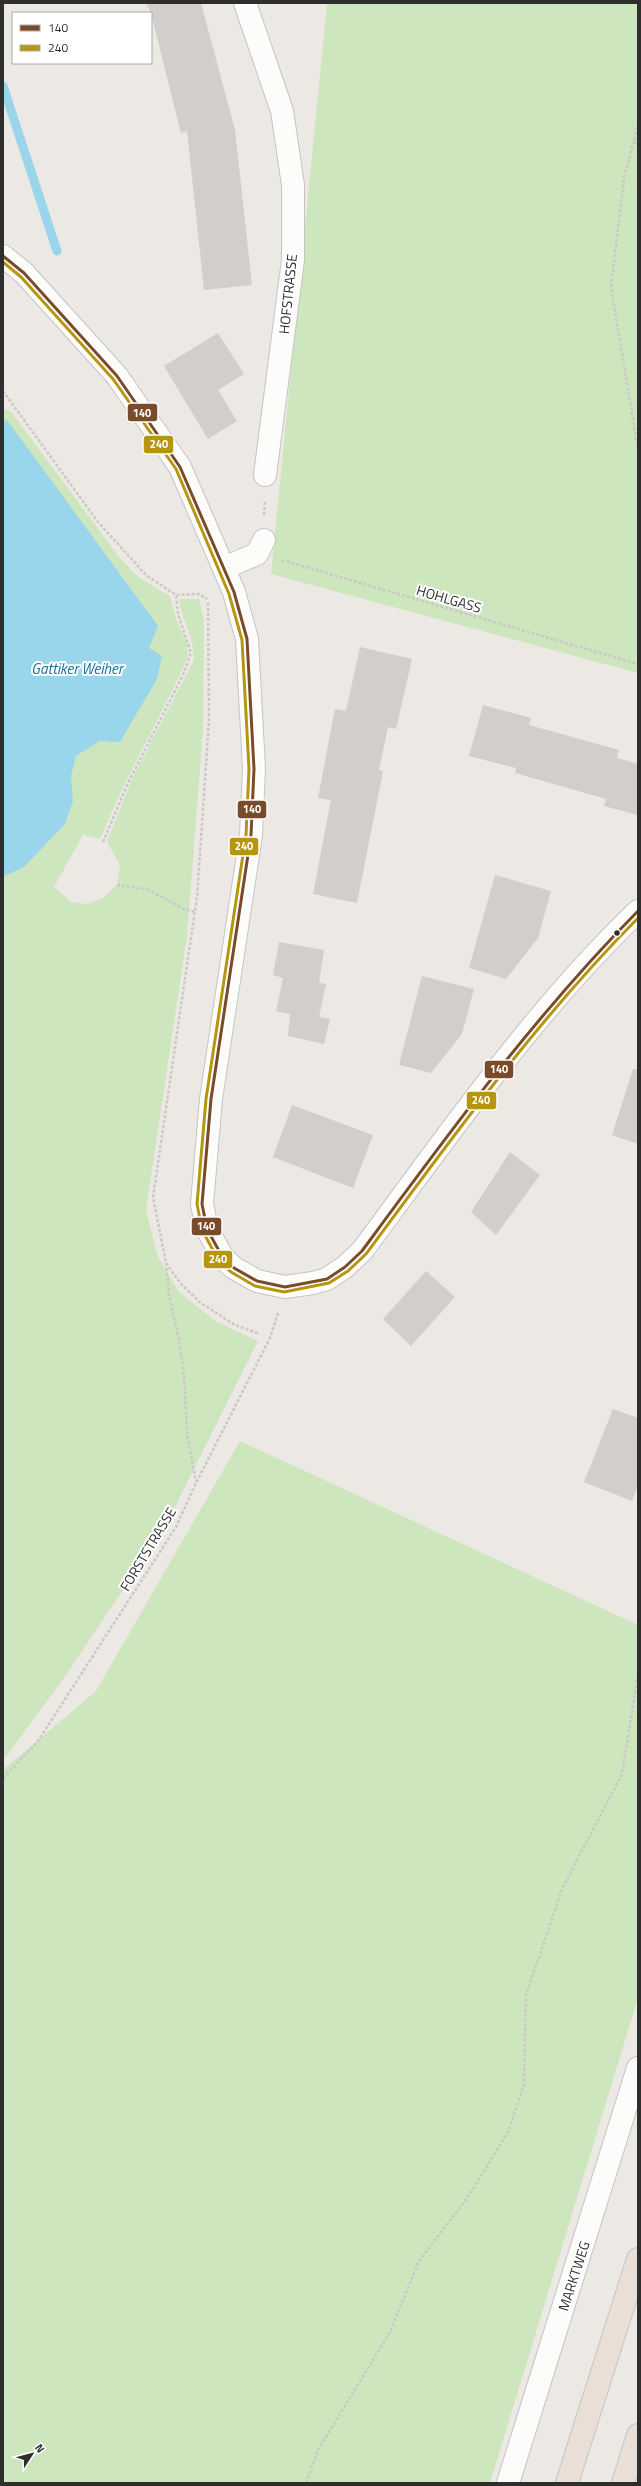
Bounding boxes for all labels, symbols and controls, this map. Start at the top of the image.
legend [12,12,152,64]
text: 140 [48,18,68,37]
text: 240 [48,38,68,57]
street label: HOFSTRASSE [273,253,302,335]
line badge: 140 [127,403,158,422]
text: 140 [133,405,151,421]
line badge: 240 [143,435,174,454]
text: 240 [150,436,168,452]
street label: HOHLGASS [414,579,484,618]
water label: Gattiker Weiher [31,657,125,680]
line badge: 140 [237,800,267,819]
text: 140 [243,801,261,817]
line badge: 240 [229,837,259,856]
text: 240 [235,838,253,854]
unlabelled marker [612,928,622,938]
line badge: 140 [484,1060,514,1079]
text: 140 [490,1061,508,1077]
line badge: 240 [466,1091,497,1110]
text: 240 [472,1092,490,1108]
line badge: 140 [191,1217,222,1236]
text: 140 [197,1218,215,1234]
line badge: 240 [203,1250,233,1269]
text: 240 [209,1251,227,1267]
street label: FORSTSTRASSE [114,1503,181,1595]
street label: MARKTWEG [552,2238,595,2314]
north arrow [12,2434,52,2474]
text: N [31,2440,49,2456]

